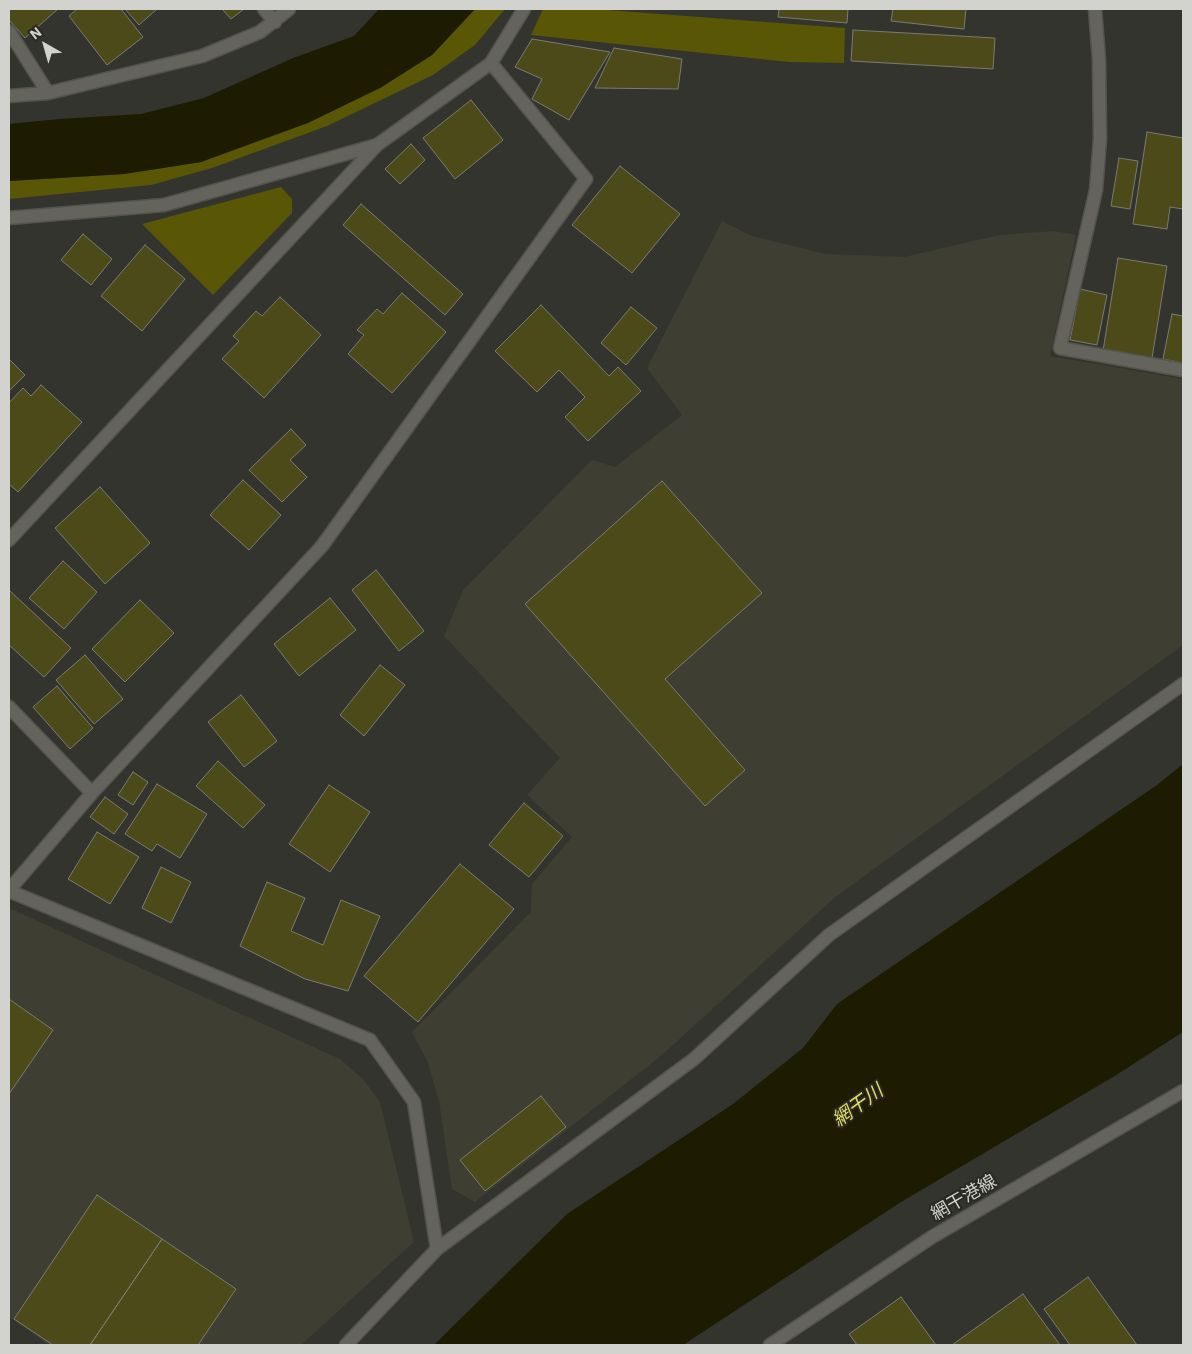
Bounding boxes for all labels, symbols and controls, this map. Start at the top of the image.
north arrow [20,20,70,70]
text: N [26,23,45,43]
water label: 網干川 [828,1080,888,1132]
street label: 網干港線 [927,1171,1001,1225]

